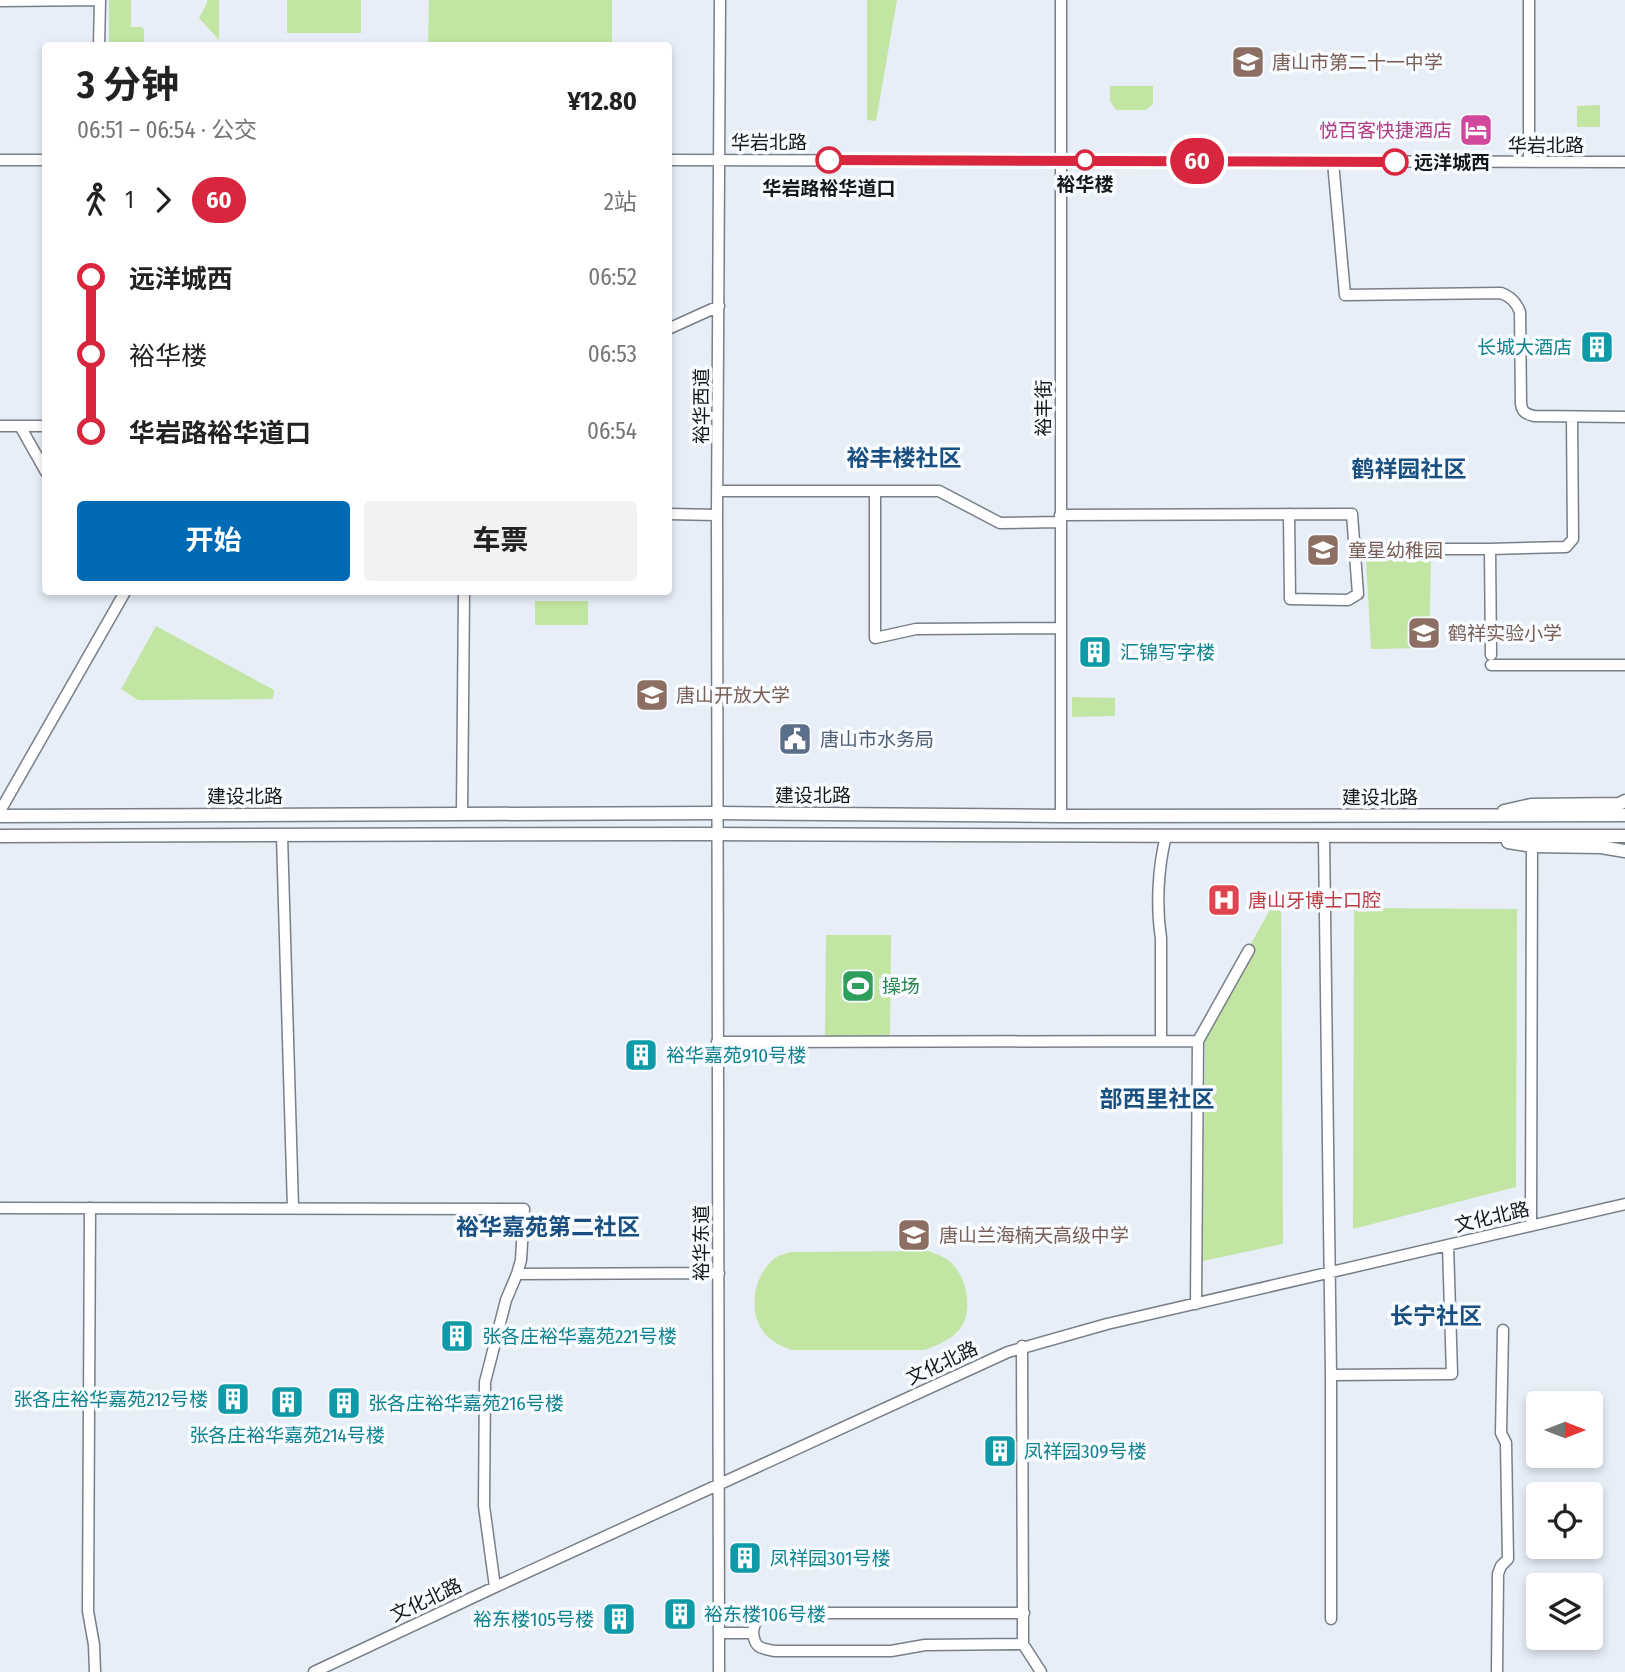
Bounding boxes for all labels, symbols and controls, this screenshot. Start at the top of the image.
school or university icon: 唐山市第二十一中学 [1229,43,1267,81]
place label: 唐山市第二十一中学 [1272,51,1443,74]
text: 3 分钟 [77,62,179,108]
text: ¥12.80 [567,86,637,117]
hotel icon: 悦百客快捷酒店 [1457,111,1495,149]
text: 06:51 – 06:54 · 公交 [77,116,257,144]
place label: 悦百客快捷酒店 [1319,119,1452,142]
street label: 华岩北路 [731,131,807,154]
street label: 华岩北路 [1508,134,1584,157]
line badge: 60 [1166,138,1228,184]
marker: 华岩路裕华道口 [816,147,842,173]
text: 60 [1184,147,1210,175]
marker: 远洋城西 [1382,149,1408,175]
marker: 裕华楼 [1075,150,1095,170]
place label: 远洋城西 [1414,151,1490,174]
place label: 裕华楼 [1056,173,1114,196]
place label: 华岩路裕华道口 [762,177,896,200]
icon: walk [77,181,115,219]
icon: forward [144,181,182,219]
text: 1 [125,186,134,214]
text: 60 [206,186,232,214]
text: 2站 [604,188,637,216]
text: 06:52 [588,263,637,291]
text: 远洋城西 [129,264,233,295]
building icon: 长城大酒店 [1578,328,1616,366]
place label: 长城大酒店 [1477,336,1572,359]
text: 06:53 [588,340,637,368]
text: 裕华楼 [129,341,207,372]
street label: 裕华西道 [690,368,713,444]
street label: 裕丰街 [1032,379,1055,437]
text: 06:54 [587,417,637,445]
text: 华岩路裕华道口 [129,418,311,449]
district label: 裕丰楼社区 [847,444,962,472]
district label: 鹤祥园社区 [1352,455,1467,483]
button: 开始 [77,501,350,581]
button: 车票 [364,501,637,581]
school or university icon: 童星幼稚园 [1304,531,1342,569]
place label: 童星幼稚园 [1348,539,1443,562]
school or university icon: 鹤祥实验小学 [1405,614,1443,652]
place label: 鹤祥实验小学 [1448,622,1562,645]
building icon: 汇锦写字楼 [1076,633,1114,671]
place label: 汇锦写字楼 [1120,641,1215,664]
school or university icon: 唐山开放大学 [633,676,671,714]
place label: 唐山开放大学 [676,684,790,707]
public building icon: 唐山市水务局 [776,720,814,758]
place label: 唐山市水务局 [820,728,934,751]
street label: 建设北路 [775,784,851,807]
street label: 建设北路 [207,785,283,808]
street label: 建设北路 [1342,786,1418,809]
hospital icon: 唐山牙博士口腔 [1205,881,1243,919]
place label: 唐山牙博士口腔 [1248,889,1381,912]
sports icon: 操场 [839,967,877,1005]
place label: 操场 [882,975,920,998]
building icon: 裕华嘉苑910号楼 [622,1036,660,1074]
place label: 裕华嘉苑910号楼 [666,1044,806,1067]
district label: 部西里社区 [1100,1085,1215,1113]
street label: 文化北路 [1452,1197,1532,1237]
street label: 裕华东道 [690,1205,713,1281]
district label: 裕华嘉苑第二社区 [456,1213,640,1241]
school or university icon: 唐山兰海楠天高级中学 [895,1216,933,1254]
place label: 唐山兰海楠天高级中学 [939,1224,1129,1247]
district label: 长宁社区 [1390,1302,1482,1330]
building icon: 张各庄裕华嘉苑221号楼 [438,1317,476,1355]
place label: 张各庄裕华嘉苑221号楼 [482,1325,677,1348]
street label: 文化北路 [903,1337,981,1389]
building icon: 张各庄裕华嘉苑212号楼 [214,1380,252,1418]
building icon: 张各庄裕华嘉苑214号楼 [268,1383,306,1421]
building icon: 张各庄裕华嘉苑216号楼 [325,1384,363,1422]
place label: 张各庄裕华嘉苑212号楼 [13,1388,208,1411]
north arrow [1526,1391,1603,1468]
map controls [1526,1391,1603,1650]
place label: 张各庄裕华嘉苑216号楼 [368,1392,564,1415]
place label: 张各庄裕华嘉苑214号楼 [189,1424,385,1447]
building icon: 凤祥园309号楼 [981,1432,1019,1470]
place label: 凤祥园309号楼 [1024,1440,1147,1463]
button: locate [1526,1482,1603,1559]
building icon: 凤祥园301号楼 [726,1539,764,1577]
place label: 凤祥园301号楼 [770,1547,890,1570]
button: layers [1526,1573,1603,1650]
street label: 文化北路 [387,1574,465,1626]
building icon: 裕东楼106号楼 [661,1595,699,1633]
building icon: 裕东楼105号楼 [600,1600,638,1638]
place label: 裕东楼106号楼 [704,1603,826,1626]
place label: 裕东楼105号楼 [473,1608,594,1631]

